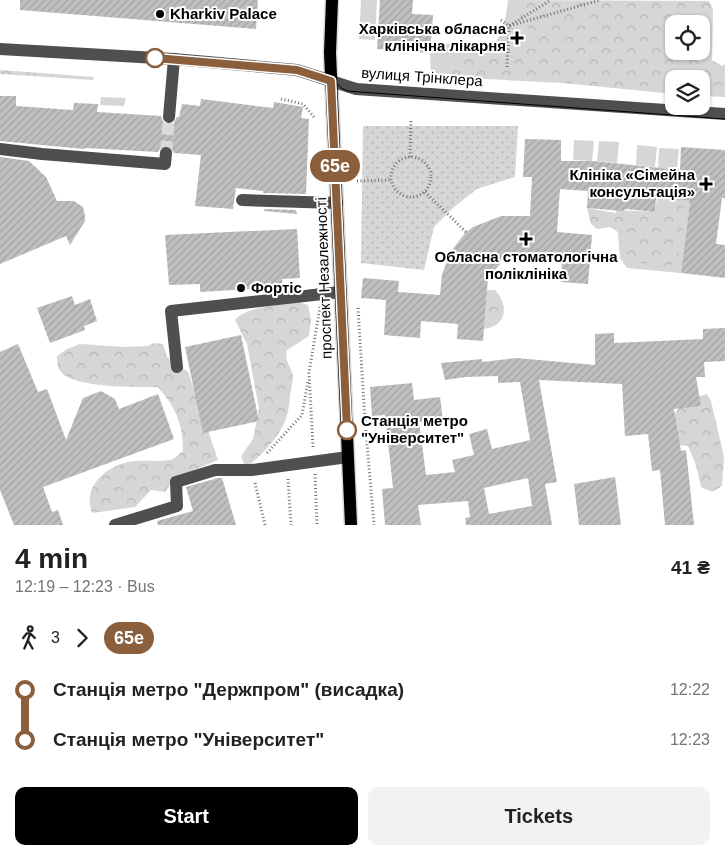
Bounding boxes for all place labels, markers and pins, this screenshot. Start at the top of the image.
place label: Kharkiv Palace [170,5,277,22]
marker: Kharkiv Palace [154,8,166,20]
place label: Харківська обласна клінічна лікарня [359,20,507,54]
marker: Харківська обласна клінічна лікарня [510,31,524,45]
unlabelled marker [145,48,165,68]
place label: Клініка «Сімейна консультація» [569,166,696,200]
marker: Клініка «Сімейна консультація» [699,177,713,191]
marker: Обласна стоматологічна поліклініка [519,232,533,246]
place label: Обласна стоматологічна поліклініка [435,248,618,282]
place label: Фортiс [251,279,302,296]
marker: Фортiс [235,282,247,294]
place label: Станція метро "Університет" [361,412,468,446]
marker: Станція метро "Університет" [337,420,357,440]

